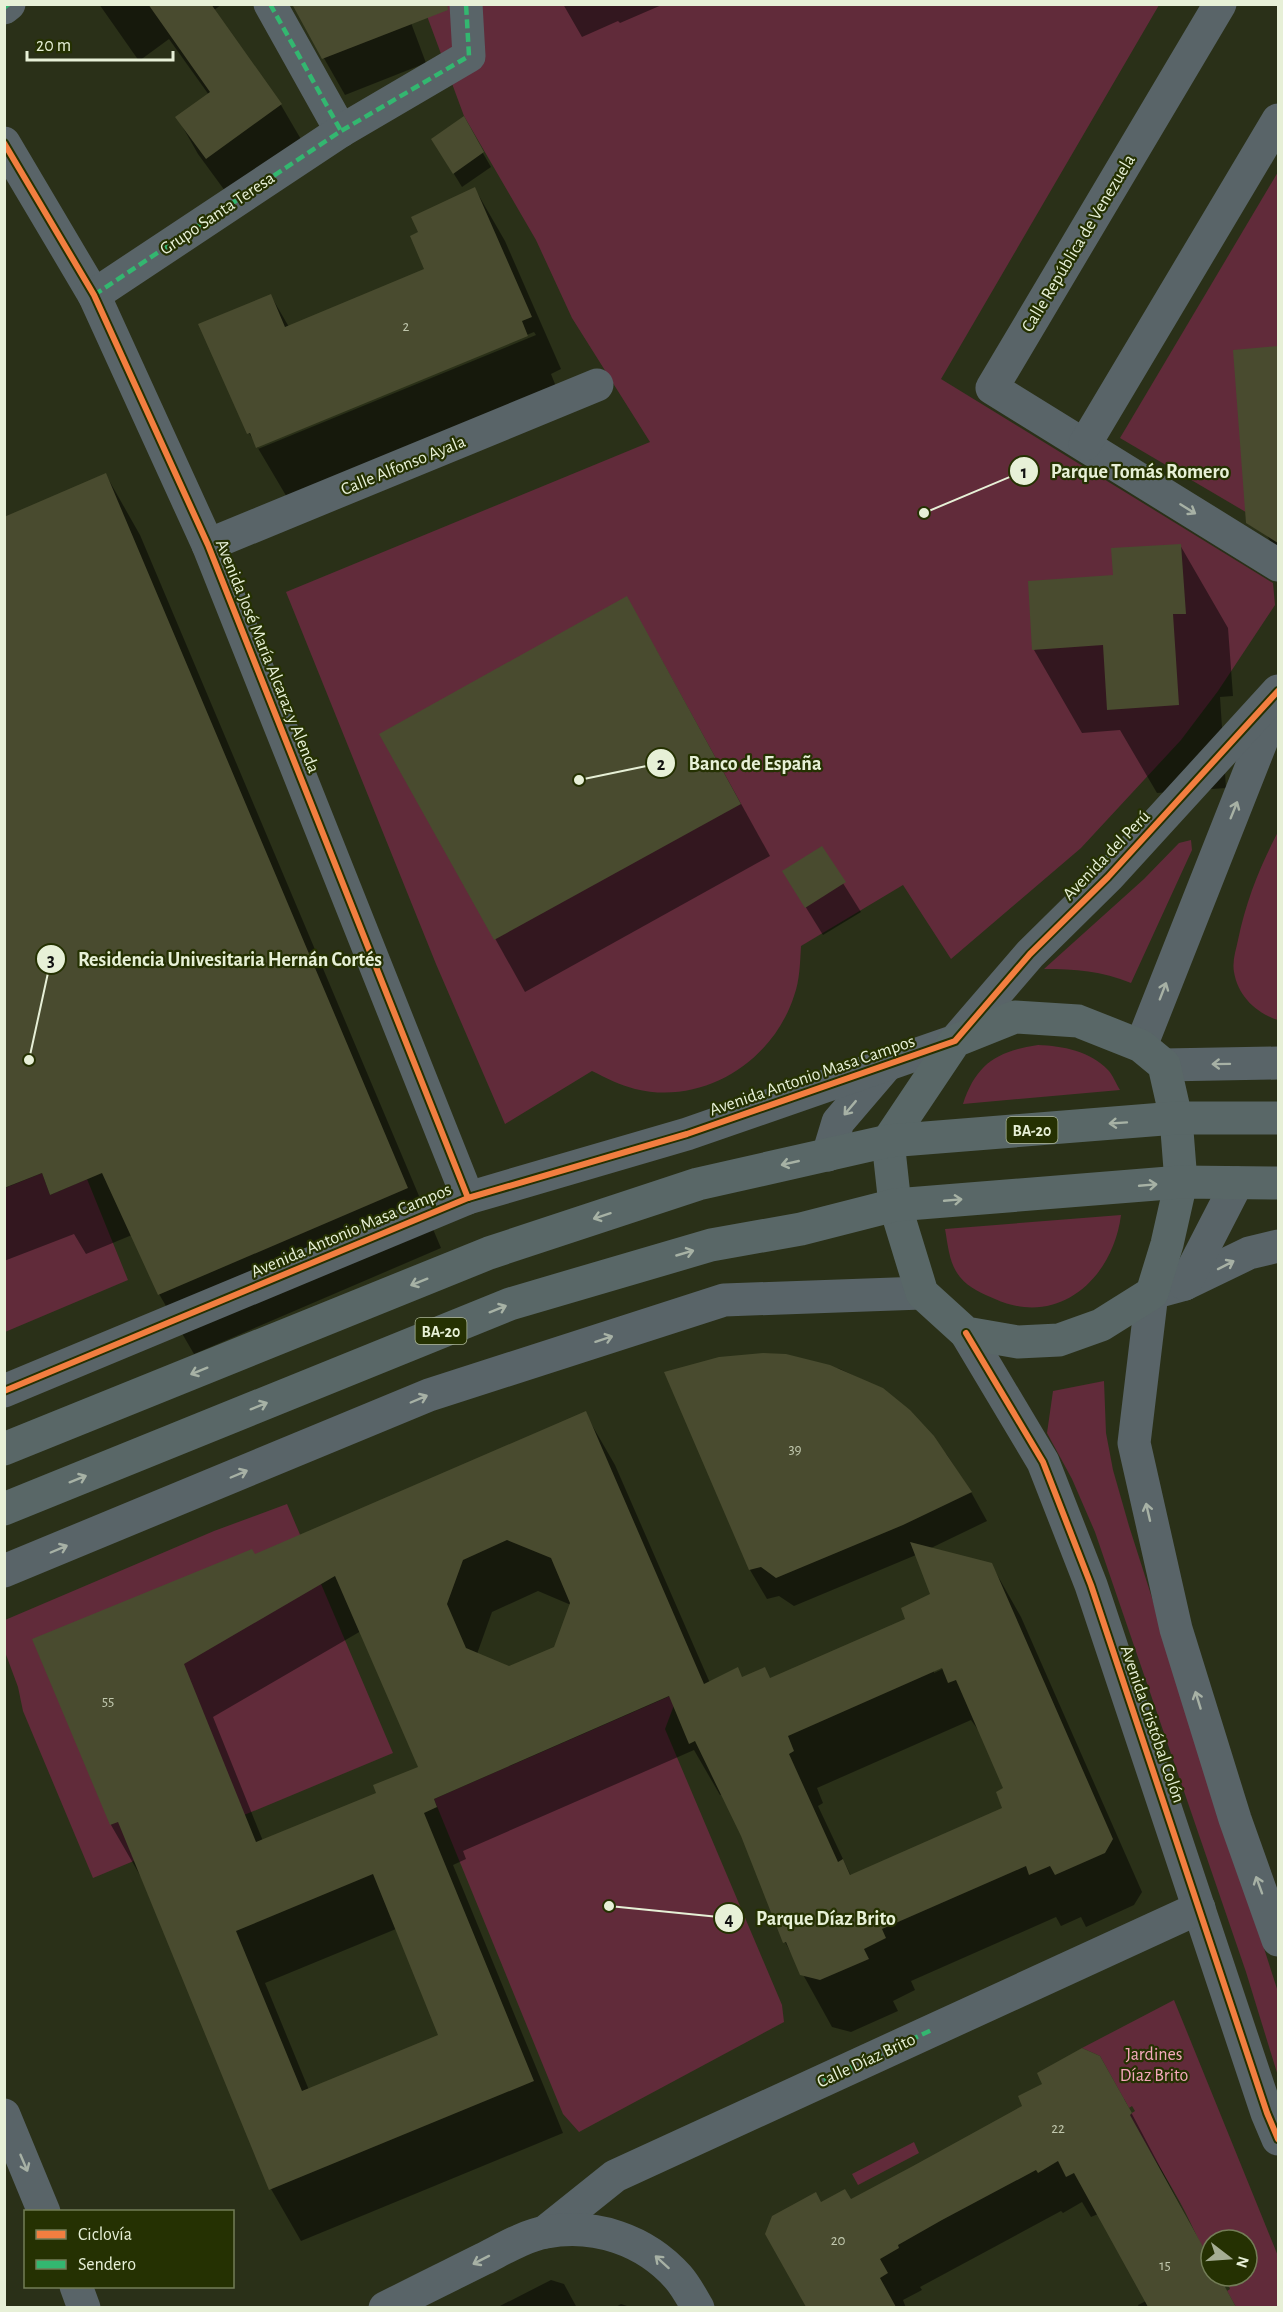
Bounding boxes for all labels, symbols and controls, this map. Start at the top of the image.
scale bar [27,24,172,62]
text: 20 m [36,37,71,55]
street label: Calle República de Venezuela [1019,152,1139,335]
street label: Grupo Santa Teresa [157,169,278,259]
house number: 2 [403,319,410,334]
street label: Calle Alfonso Ayala [338,433,468,499]
callout: Parque Tomás Romero [1009,452,1242,490]
text: Parque Tomás Romero [1051,462,1229,482]
text: 1 [1021,464,1027,482]
one-way arrow [1179,503,1196,515]
street label: Avenida José María Alcaraz y Alenda [212,537,322,776]
callout: Banco de España [646,744,833,782]
text: Banco de España [688,754,822,774]
text: 2 [657,756,666,774]
one-way arrow [1229,801,1240,819]
street label: Avenida del Perú [1060,807,1154,904]
callout: Residencia Univesitaria Hernán Cortés [36,940,395,978]
text: Residencia Univesitaria Hernán Cortés [78,950,382,970]
text: 3 [47,952,55,970]
one-way arrow [1158,982,1169,1001]
street label: Avenida Antonio Masa Campos [707,1032,917,1120]
one-way arrow [1212,1058,1232,1070]
one-way arrow [844,1100,857,1116]
road number: BA-20 [1006,1117,1058,1143]
one-way arrow [1108,1118,1128,1129]
one-way arrow [780,1158,799,1170]
one-way arrow [1137,1179,1157,1190]
street label: Avenida Antonio Masa Campos [248,1180,454,1281]
one-way arrow [943,1194,963,1205]
one-way arrow [593,1211,612,1222]
one-way arrow [675,1247,694,1258]
one-way arrow [1217,1259,1235,1271]
one-way arrow [410,1277,428,1288]
one-way arrow [488,1303,506,1314]
road number: BA-20 [416,1318,466,1344]
one-way arrow [594,1332,613,1343]
one-way arrow [190,1366,209,1377]
one-way arrow [409,1393,427,1404]
one-way arrow [249,1400,267,1411]
house number: 39 [788,1442,802,1457]
one-way arrow [229,1468,247,1479]
one-way arrow [68,1473,87,1484]
one-way arrow [1142,1502,1154,1521]
one-way arrow [49,1543,67,1554]
street label: Avenida Cristóbal Colón [1117,1643,1187,1805]
one-way arrow [1192,1691,1203,1710]
house number: 55 [102,1694,114,1709]
one-way arrow [1252,1876,1263,1895]
callout: Parque Díaz Brito [714,1899,908,1937]
text: Parque Díaz Brito [756,1909,896,1929]
text: 4 [724,1911,734,1929]
street label: Calle Díaz Brito [814,2030,919,2092]
park label: Jardines Díaz Brito [1120,2046,1188,2085]
house number: 22 [1051,2121,1065,2136]
one-way arrow [19,2154,30,2172]
legend [24,2210,234,2288]
text: Ciclovía [78,2226,132,2244]
north arrow [1199,2228,1259,2288]
house number: 20 [831,2233,845,2248]
one-way arrow [472,2254,490,2266]
text: N [1233,2254,1252,2270]
one-way arrow [655,2255,670,2269]
text: Sendero [78,2256,136,2274]
house number: 15 [1159,2258,1171,2273]

